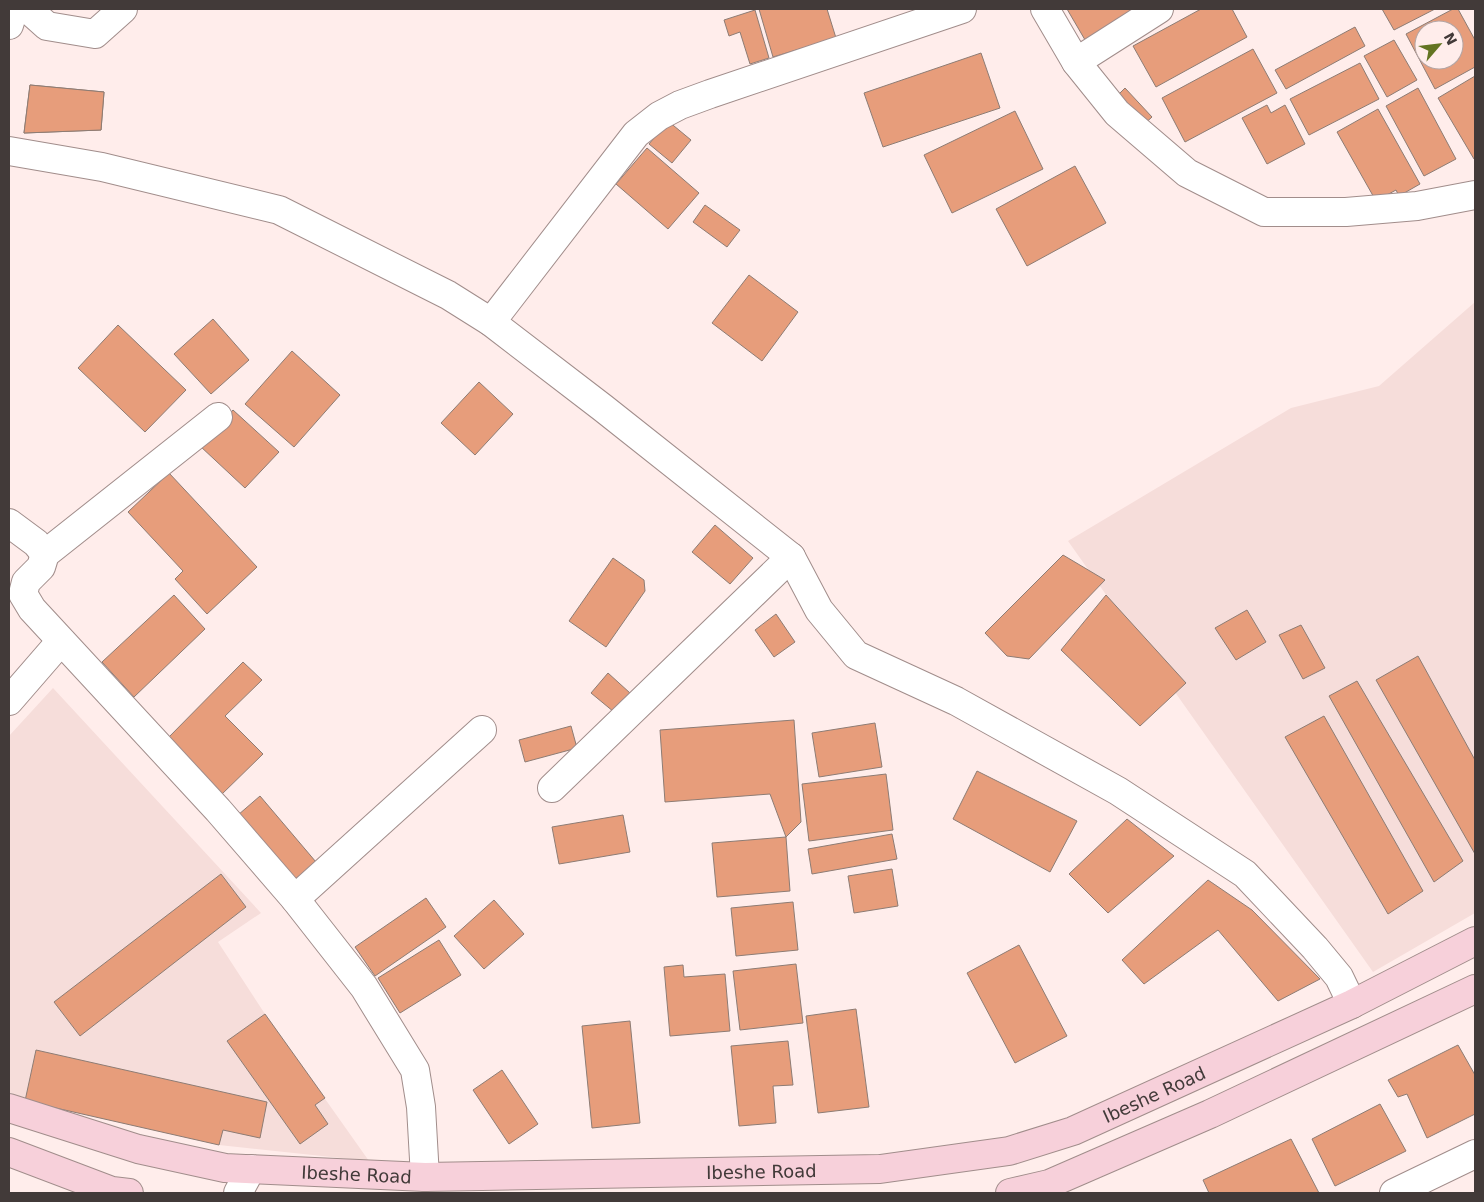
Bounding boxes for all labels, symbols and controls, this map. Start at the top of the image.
north arrow [1414,20,1464,70]
text: N [1441,30,1460,48]
street label: Ibeshe Road [1099,1062,1209,1127]
street label: Ibeshe Road [706,1160,817,1183]
street label: Ibeshe Road [301,1161,412,1187]

